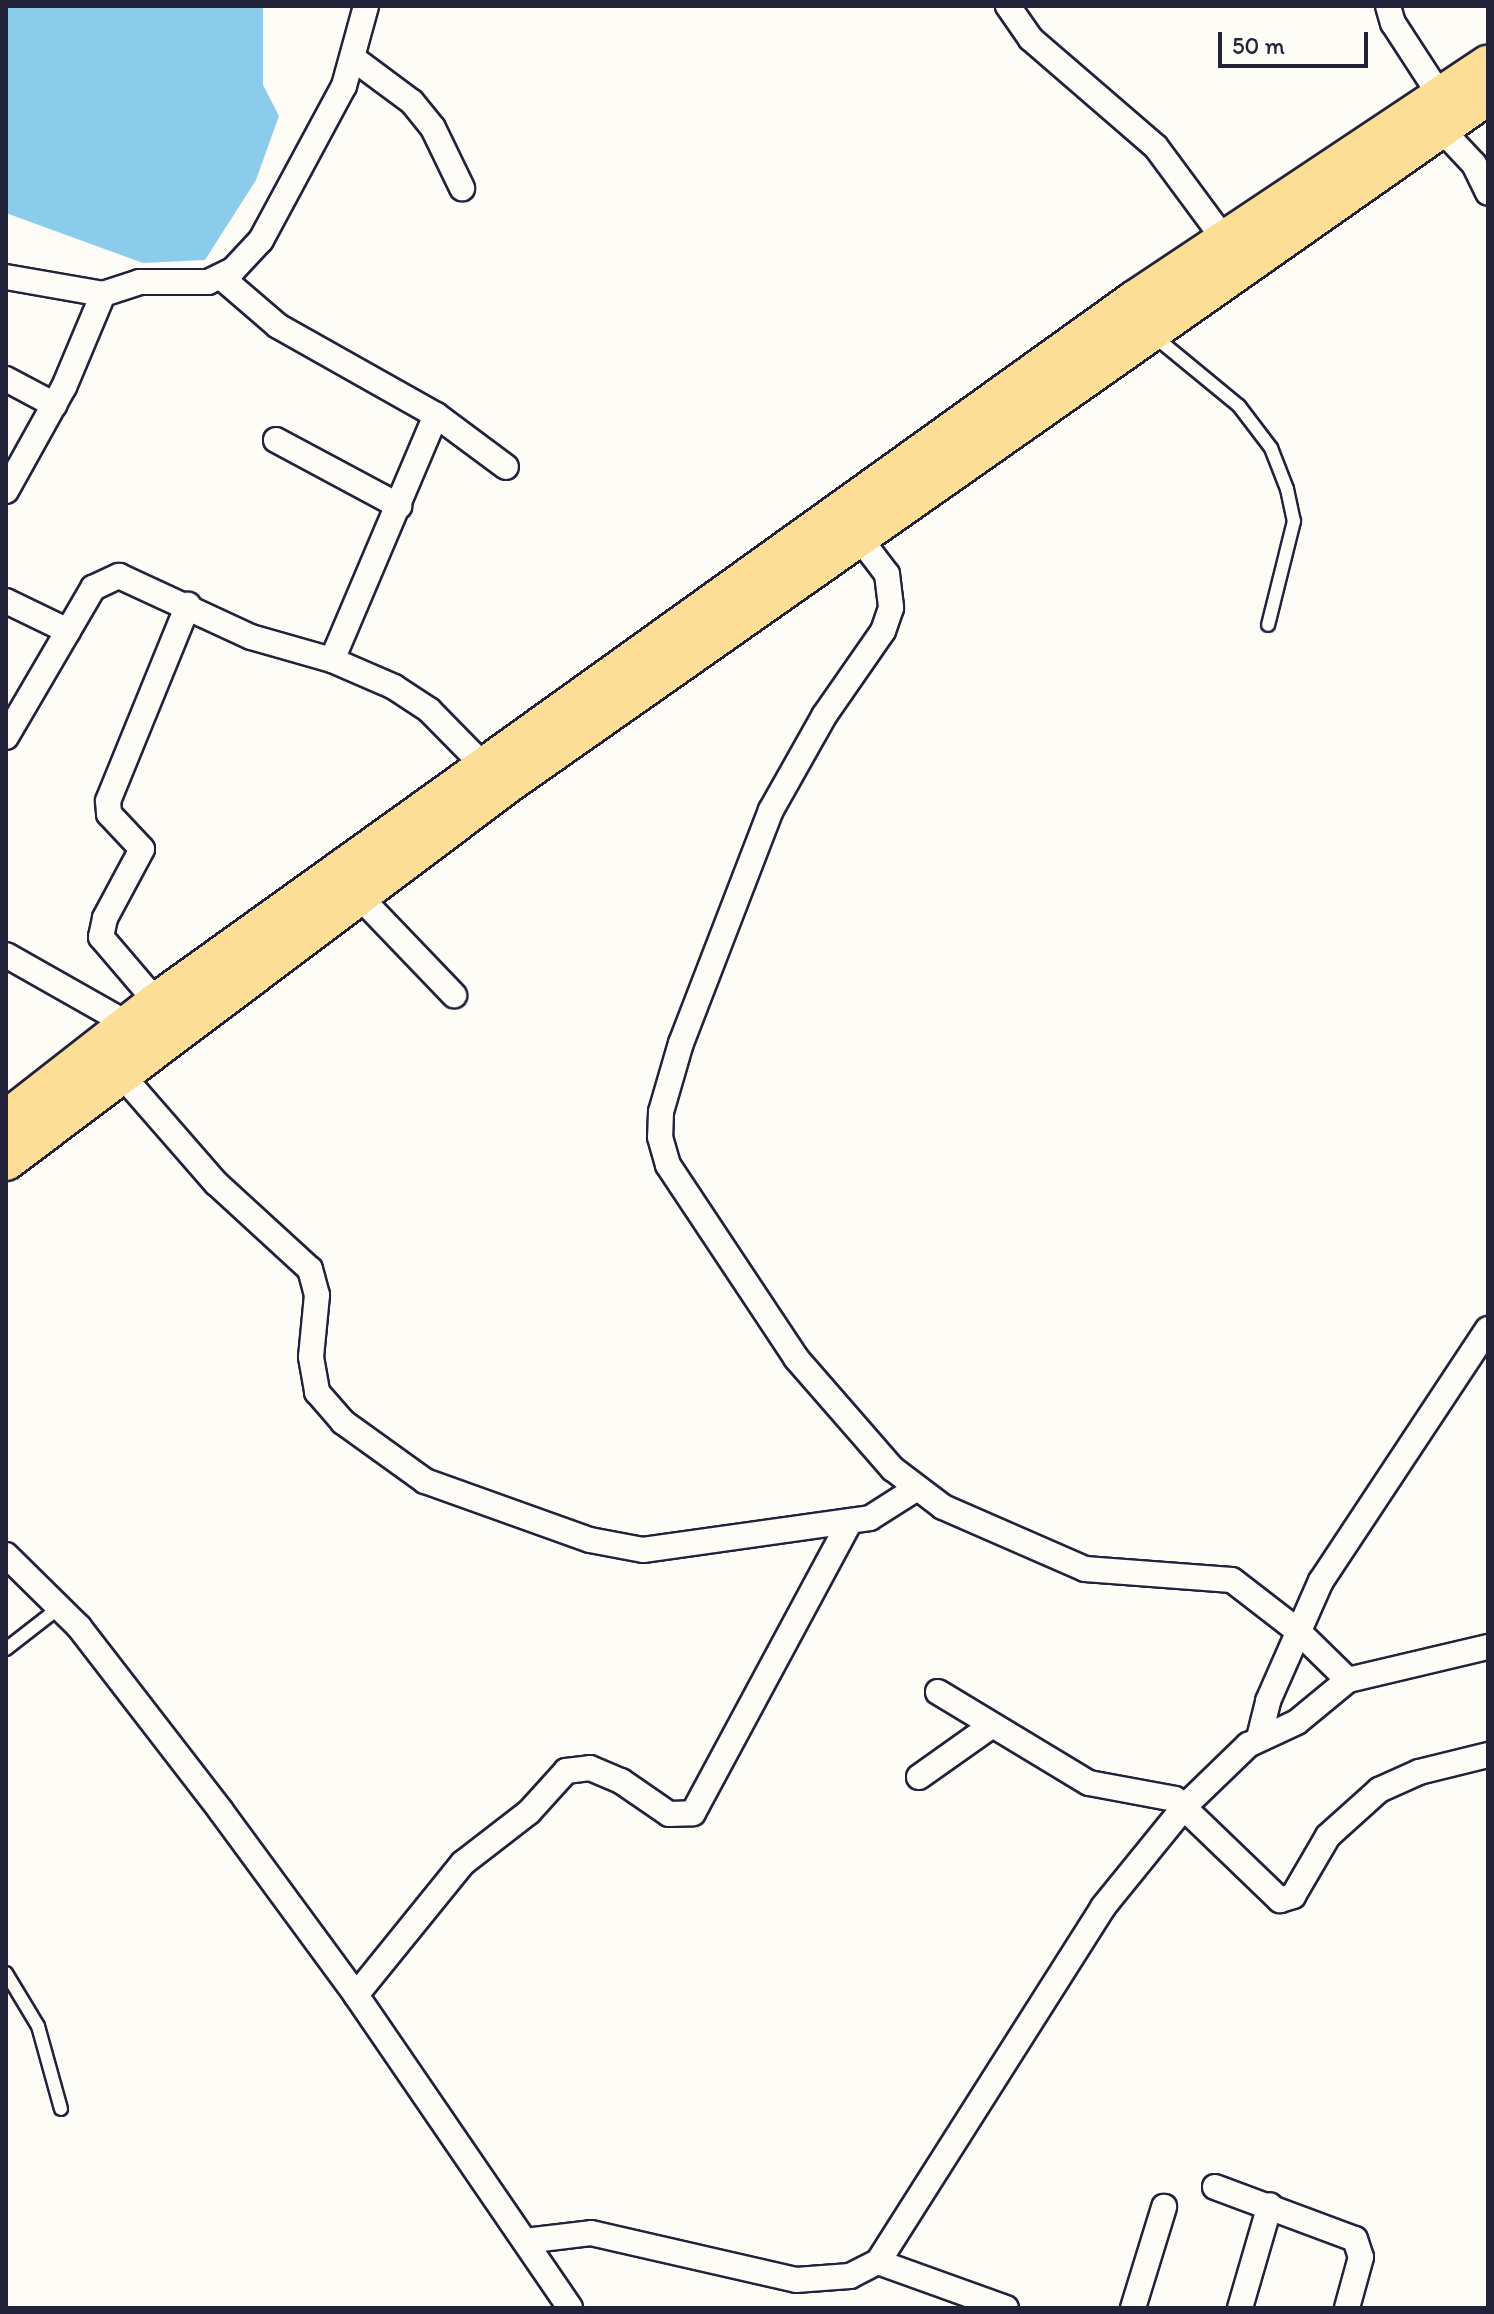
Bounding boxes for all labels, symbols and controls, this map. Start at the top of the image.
scale bar [1222,16,1372,66]
text: 50 m [1232,31,1285,60]

